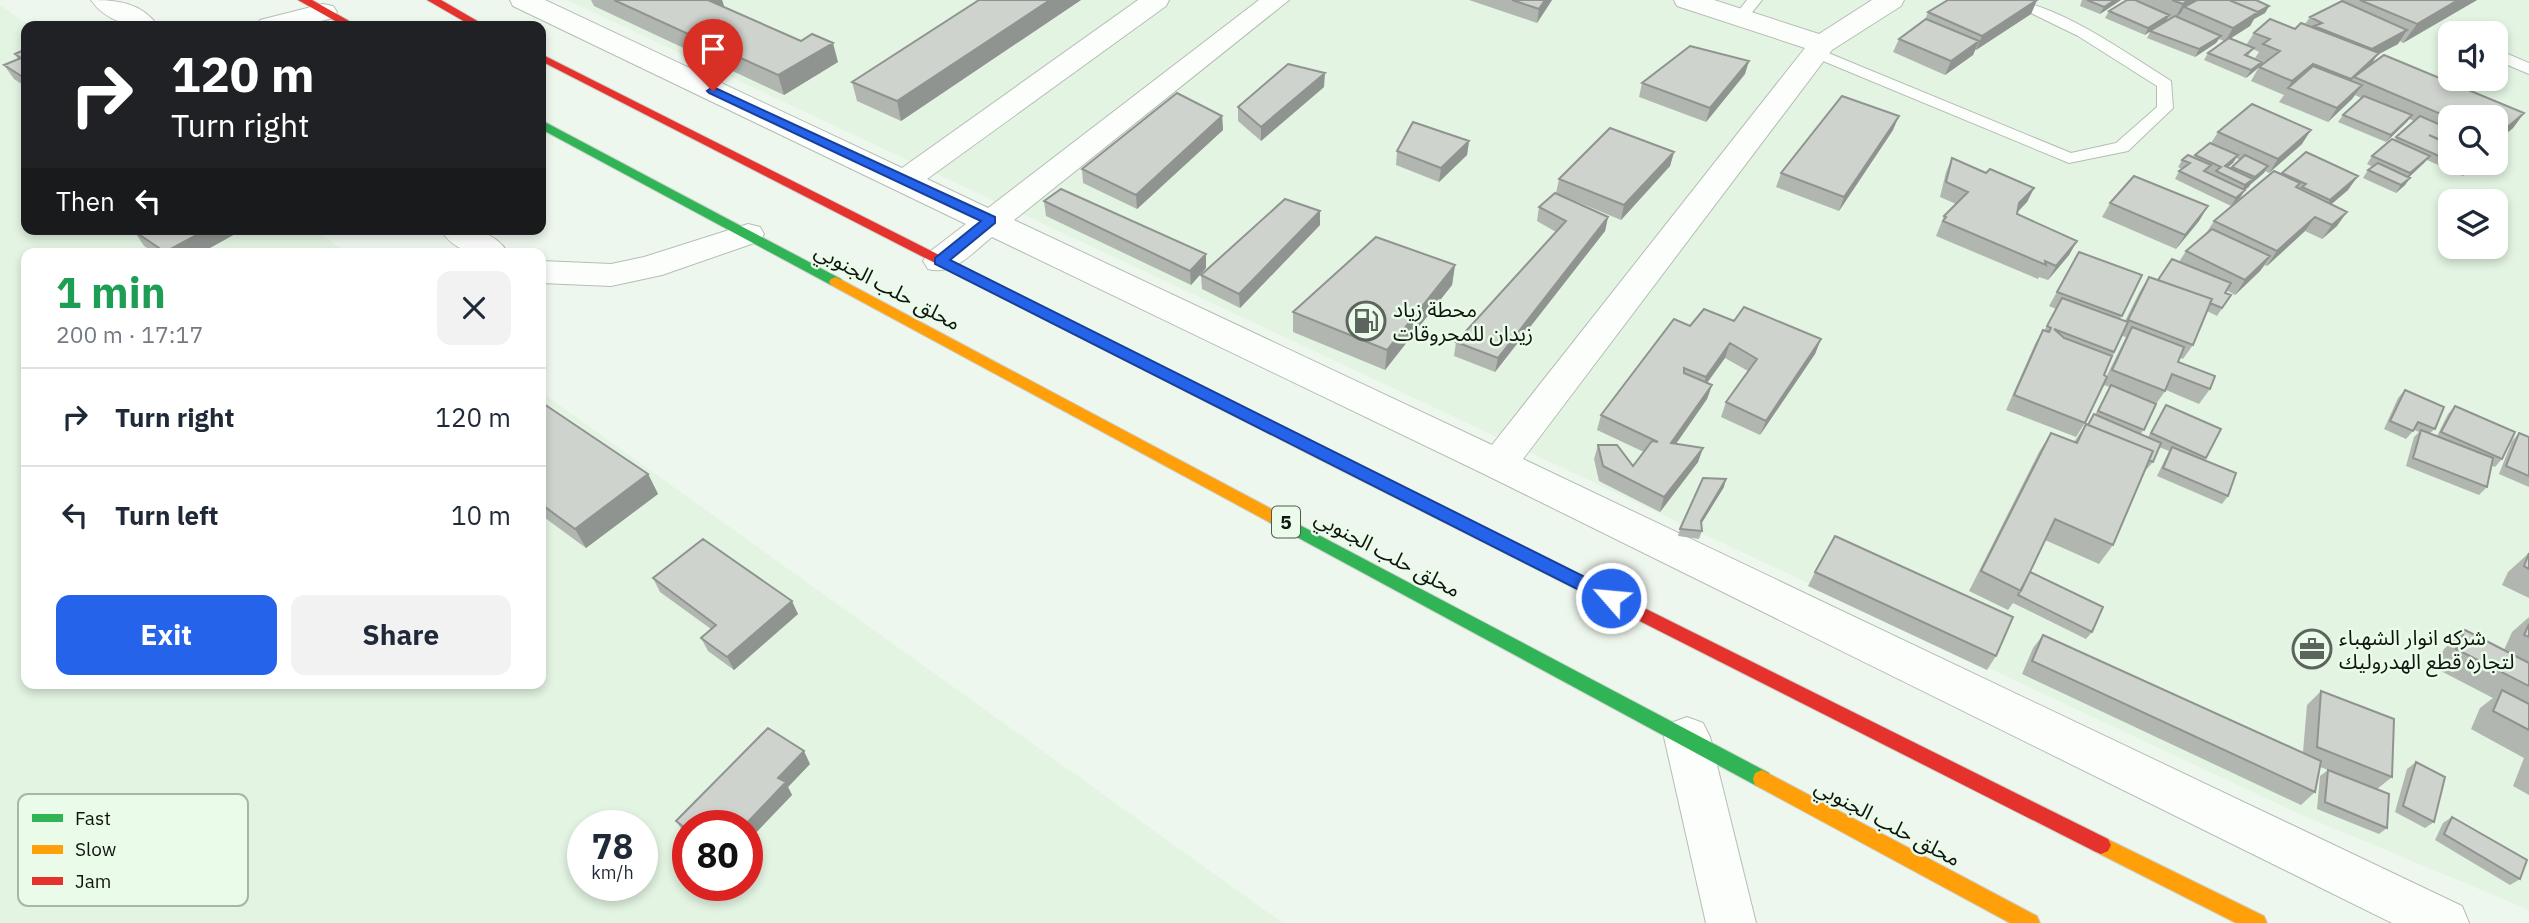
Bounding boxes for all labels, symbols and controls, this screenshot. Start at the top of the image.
pin [683,19,743,91]
map controls [2438,21,2508,259]
button: sound [2438,21,2508,91]
icon: arrive [694,30,732,68]
text: 120 m [171,42,315,105]
icon: right [56,49,147,140]
text: Turn right [171,104,309,146]
button: search [2438,105,2508,175]
icon: left [129,182,167,220]
text: Then [56,184,115,218]
button: layers [2438,189,2508,259]
street label: محلق حلب الجنوبي [809,236,966,339]
text: 1 min [56,265,166,320]
button: close [437,271,511,345]
place label: محطة زياد زيدان للمحروقات [1393,295,1533,347]
fuel station icon: محطة زياد زيدان للمحروقات [1345,300,1387,342]
text: 200 m · 17:17 [56,319,203,349]
icon: right [56,398,94,436]
text: Turn right [115,400,234,434]
text: 120 m [435,400,511,434]
icon: left [56,496,94,534]
text: Turn left [115,498,218,532]
text: 10 m [451,498,511,532]
street label: محلق حلب الجنوبي [1309,503,1466,606]
road number: 5 [1272,506,1300,538]
position arrow [1574,561,1648,635]
button: Exit [56,595,277,675]
button: Share [291,595,511,675]
place label: شركه انوار الشهباء لتجاره قطع الهدروليك [2339,623,2515,677]
office icon: شركه انوار الشهباء لتجاره قطع الهدروليك [2291,628,2333,670]
street label: محلق حلب الجنوبي [1809,772,1966,875]
legend [18,794,248,906]
text: Fast [75,806,111,830]
speed limit sign: 80 [672,810,763,901]
text: 78 [591,823,634,869]
text: Slow [75,837,116,861]
text: km/h [591,861,634,884]
text: Jam [75,869,111,893]

